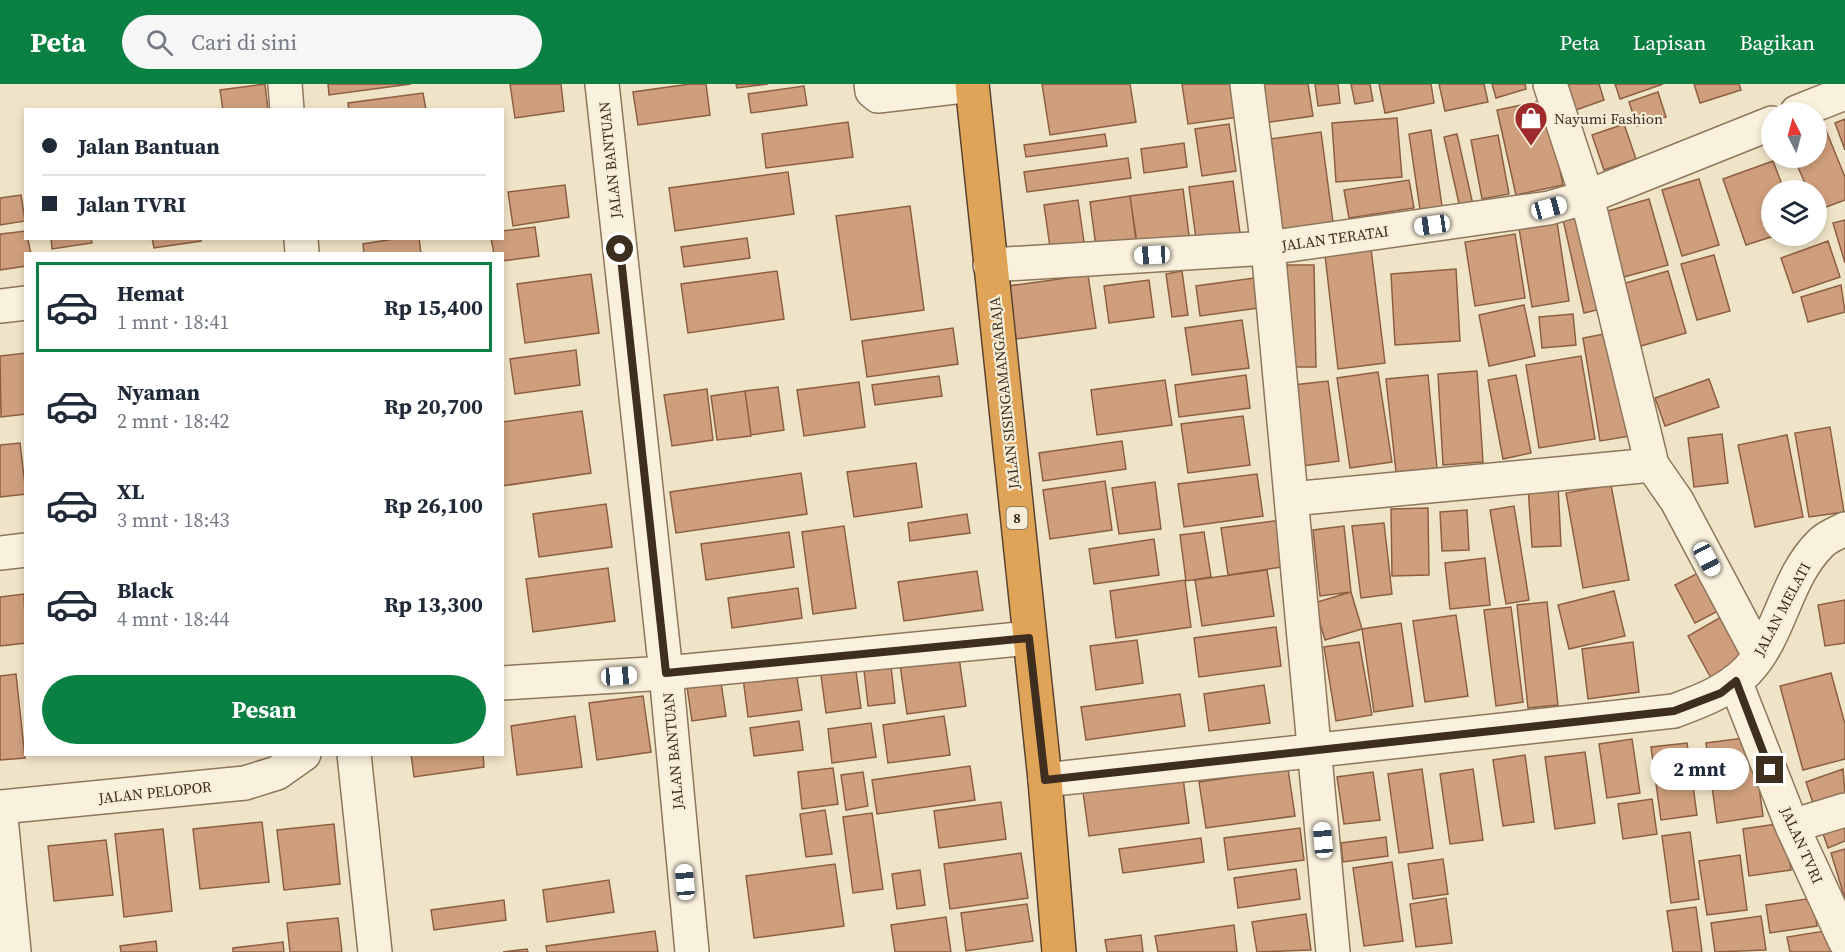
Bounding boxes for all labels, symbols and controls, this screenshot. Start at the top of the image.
search box [122,15,542,69]
text: Peta [30,23,86,61]
icon: search [143,26,176,59]
text: Cari di sini [191,27,297,57]
text: Peta [1559,28,1600,57]
text: Lapisan [1633,28,1706,57]
text: Bagikan [1739,28,1815,57]
shop icon: Nayumi Fashion [1513,100,1549,147]
street label: JALAN BANTUAN [593,101,627,220]
north arrow [1761,102,1827,168]
map controls [1761,102,1827,246]
place label: Nayumi Fashion [1554,108,1663,129]
text: Jalan Bantuan [78,131,220,161]
button: layers [1761,180,1827,246]
text: Jalan TVRI [78,189,186,219]
car [1529,195,1569,221]
car [1413,214,1451,236]
street label: JALAN TERATAI [1279,220,1390,256]
route start [606,235,633,262]
car [1134,245,1170,265]
text: Hemat [117,278,184,308]
icon: car [45,280,99,334]
text: Rp 15,400 [384,292,483,322]
street label: JALAN SISINGAMANGARAJA [983,296,1025,491]
text: 1 mnt · 18:41 [117,308,230,336]
text: Nyaman [117,377,200,407]
icon: car [45,379,99,433]
text: Rp 20,700 [384,391,483,421]
text: 2 mnt · 18:42 [117,407,230,435]
text: XL [117,476,144,506]
icon: car [45,478,99,532]
text: Rp 26,100 [384,490,483,520]
text: 3 mnt · 18:43 [117,506,230,534]
road number: 8 [1006,507,1028,529]
car [1691,539,1723,579]
street label: JALAN MELATI [1748,558,1816,660]
text: Black [117,575,174,605]
icon: car [45,577,99,631]
text: Rp 13,300 [384,589,483,619]
text: 4 mnt · 18:44 [117,605,230,633]
car [600,666,638,686]
button: Pesan [42,675,486,744]
street label: JALAN BANTUAN [657,692,689,811]
callout: 2 mnt [1650,749,1749,791]
text: 2 mnt [1673,755,1726,783]
route end [1756,756,1783,783]
street label: JALAN PELOPOR [96,776,213,808]
street label: JALAN TVRI [1775,802,1828,887]
car [1312,821,1334,859]
car [674,863,696,901]

